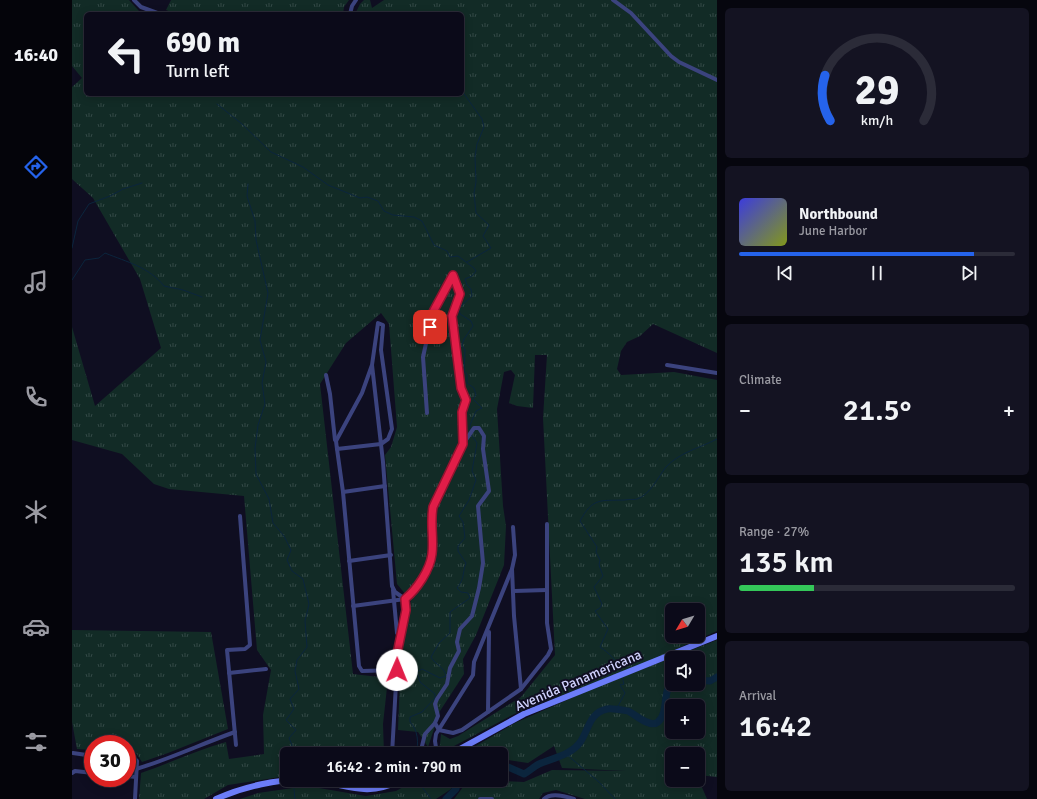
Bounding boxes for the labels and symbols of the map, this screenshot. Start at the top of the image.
pin [413,310,447,344]
north arrow [665,603,705,643]
street label: Avenida Panamericana [512,646,644,715]
position arrow [376,649,418,691]
speed limit sign: 30 [84,735,136,787]

